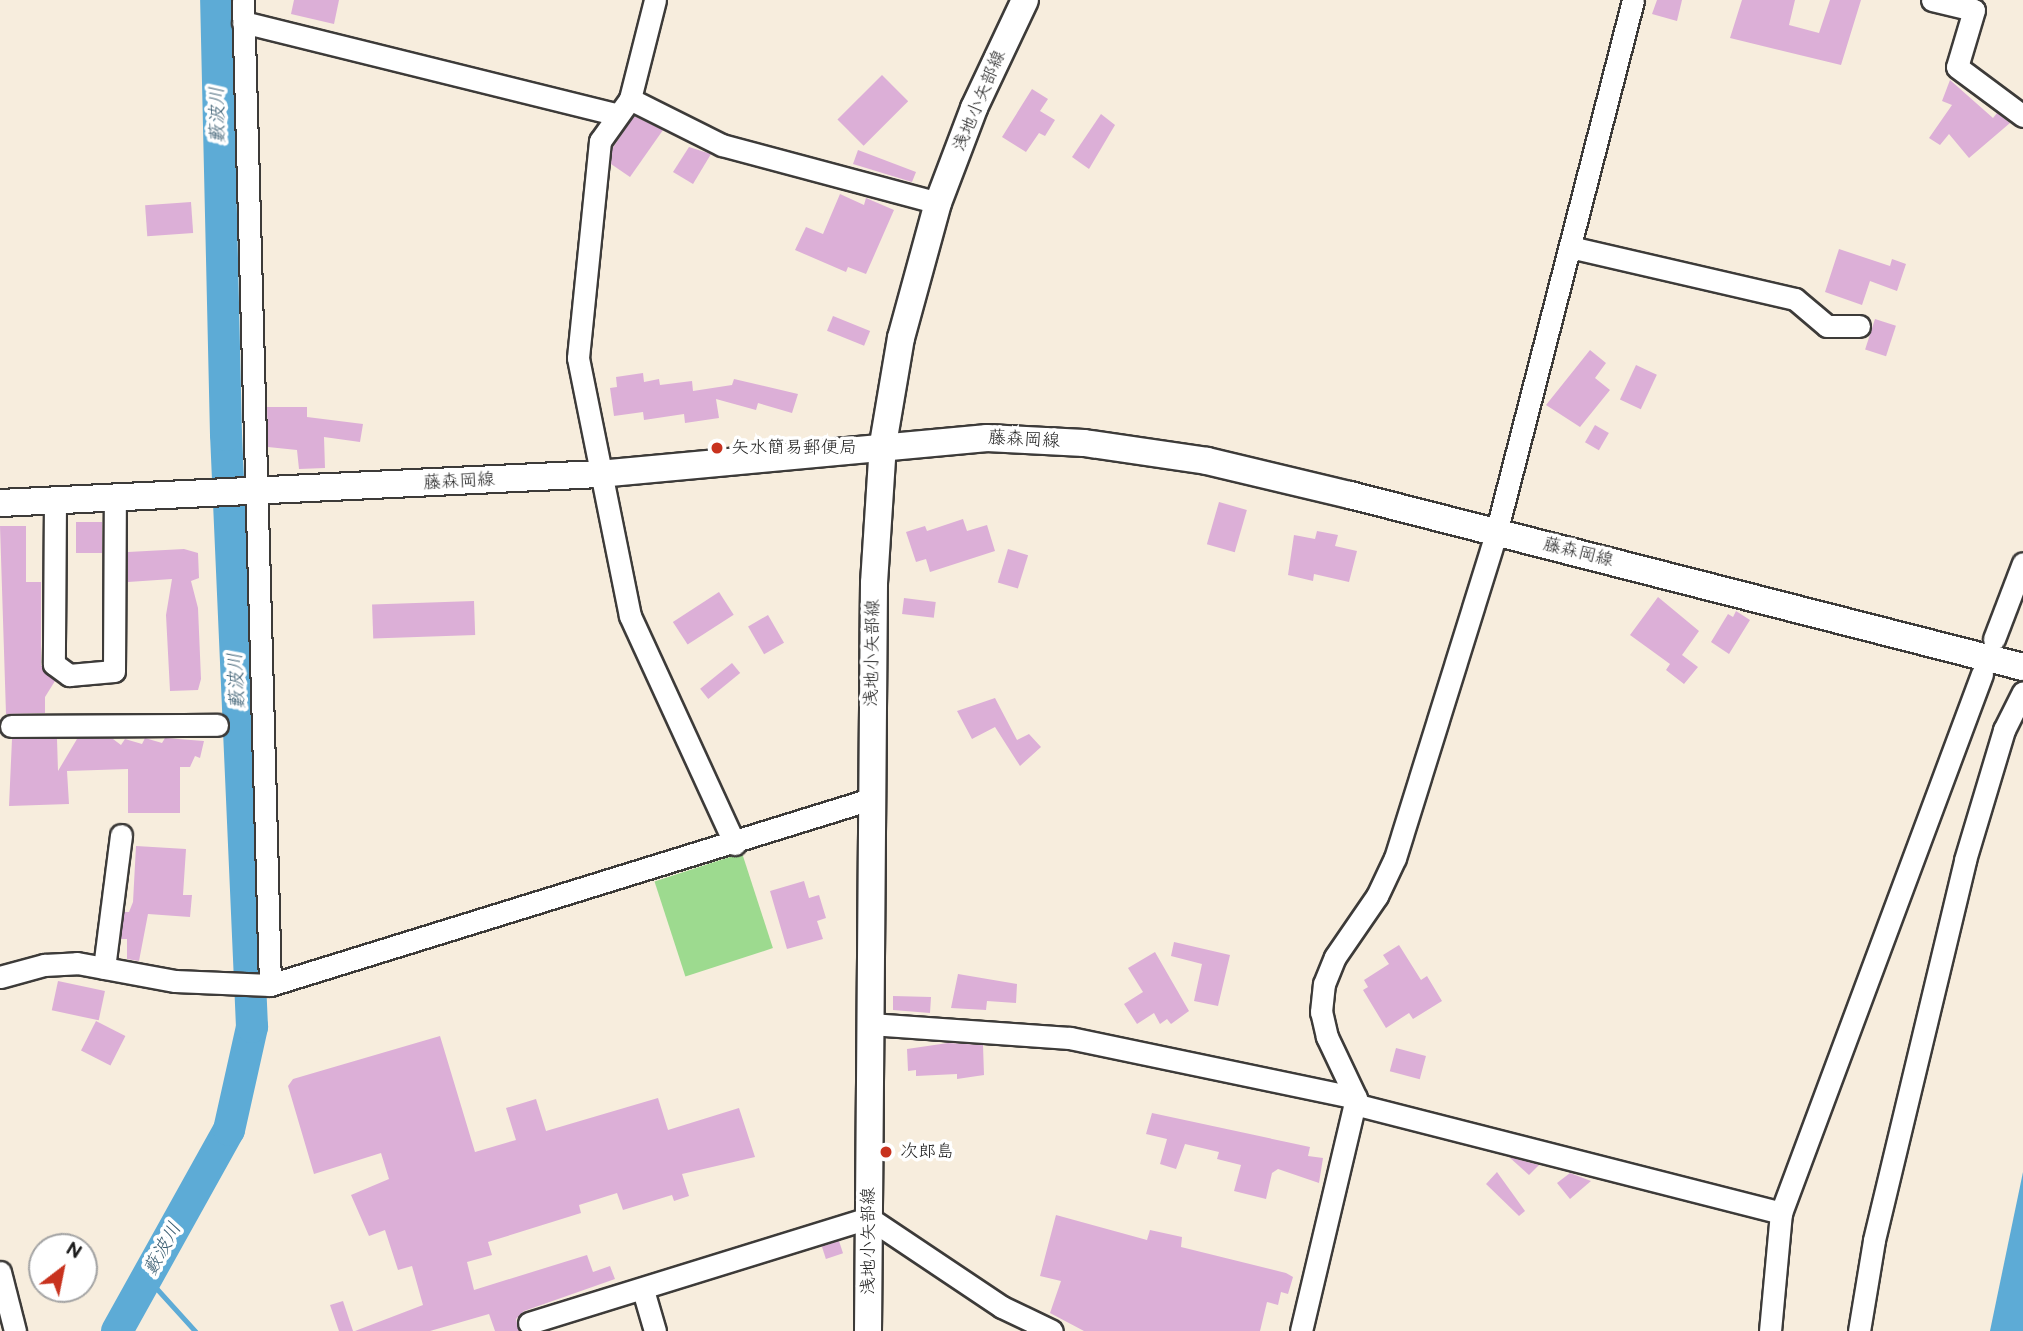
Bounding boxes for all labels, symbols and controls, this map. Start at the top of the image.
street label: 浅地小矢部線 [949,47,1011,155]
water label: 藪波川 [206,86,230,144]
street label: 藤森岡線 [987,427,1061,453]
place label: 矢水簡易郵便局 [731,437,857,459]
marker: 矢水簡易郵便局 [709,440,725,456]
street label: 藤森岡線 [422,469,496,495]
street label: 藤森岡線 [1540,534,1616,572]
street label: 浅地小矢部線 [861,599,885,707]
water label: 藪波川 [224,652,250,710]
place label: 次郎島 [900,1141,954,1163]
marker: 次郎島 [878,1144,894,1160]
street label: 浅地小矢部線 [858,1187,880,1295]
water label: 藪波川 [139,1219,187,1279]
north arrow [28,1233,98,1303]
text: N [61,1238,85,1265]

